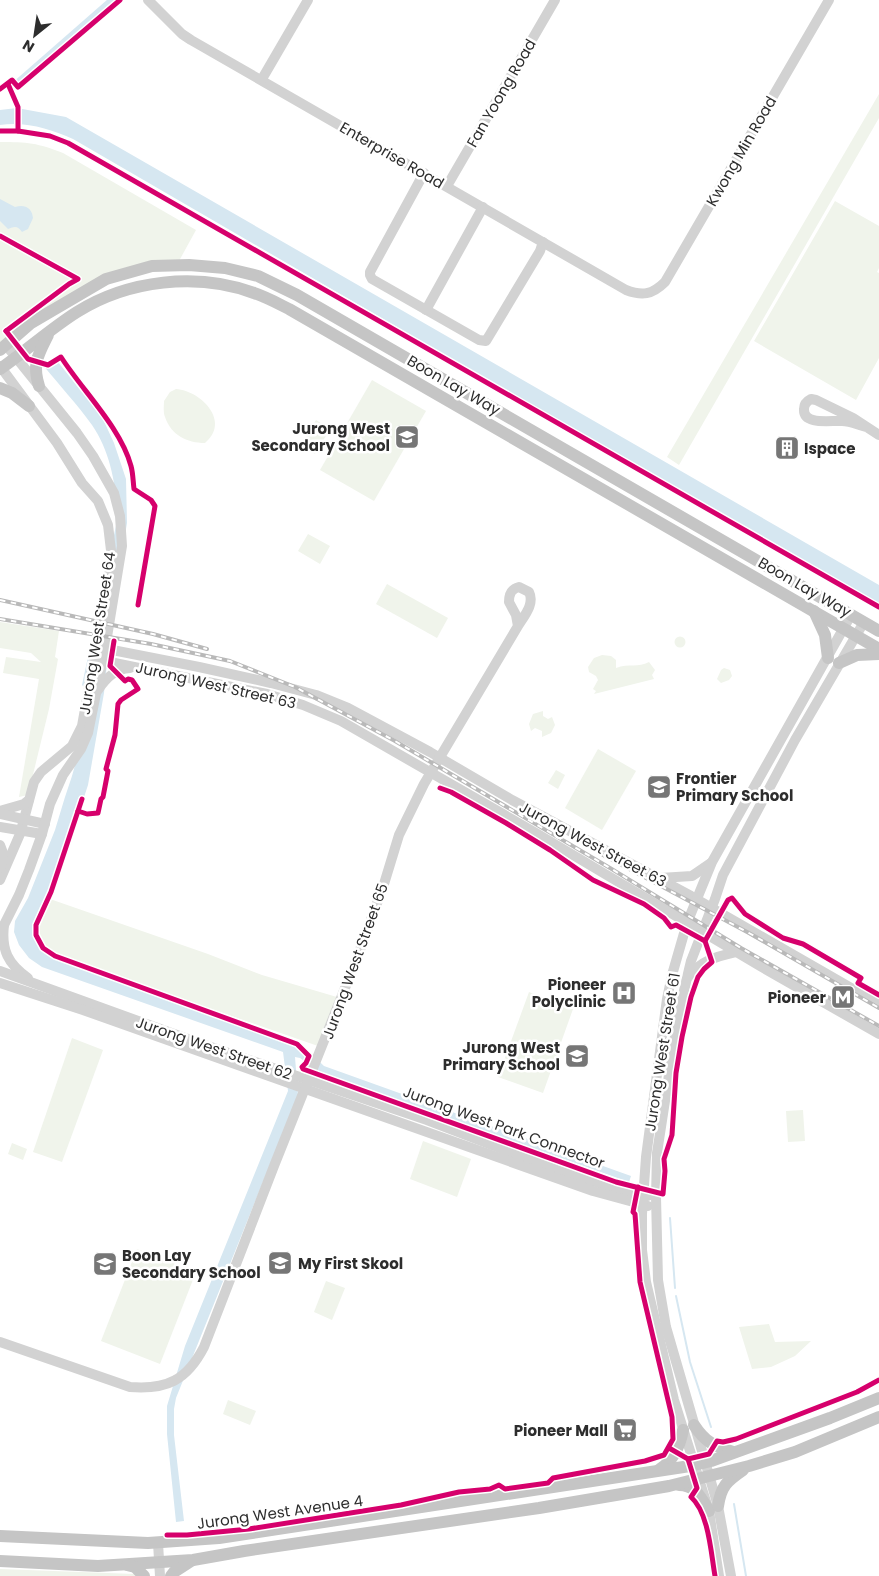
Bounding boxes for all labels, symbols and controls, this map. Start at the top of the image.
north arrow [10,10,60,60]
text: N [19,35,38,58]
street label: Fan Yoong Road [461,35,541,151]
street label: Kwong Min Road [701,92,781,210]
street label: Enterprise Road [336,117,448,193]
street label: Boon Lay Way [404,350,505,420]
place label: Jurong West Secondary School [251,418,390,456]
school or university icon: Jurong West Secondary School [394,424,420,450]
building icon: Ispace [774,435,800,461]
place label: Ispace [804,438,855,459]
street label: Jurong West Street 64 [74,550,120,716]
street label: Boon Lay Way [755,552,856,622]
street label: Jurong West Street 63 [134,656,298,714]
place label: Frontier Primary School [676,768,793,806]
school or university icon: Frontier Primary School [646,774,672,800]
street label: Jurong West Street 63 [516,796,670,892]
street label: Jurong West Street 65 [317,880,393,1042]
street label: Jurong West Street 61 [639,971,685,1133]
place label: Pioneer Polyclinic [532,974,607,1012]
hospital icon: Pioneer Polyclinic [611,980,637,1006]
metro station icon: Pioneer [830,984,856,1010]
place label: Pioneer [768,987,827,1008]
street label: Jurong West Street 62 [133,1011,295,1085]
place label: Jurong West Primary School [443,1037,560,1075]
school or university icon: Jurong West Primary School [564,1043,590,1069]
street label: Jurong West Park Connector [400,1081,608,1173]
place label: Boon Lay Secondary School [122,1245,261,1283]
school or university icon: My First Skool [267,1250,293,1276]
school or university icon: Boon Lay Secondary School [92,1251,118,1277]
place label: My First Skool [298,1253,403,1274]
supermarket icon: Pioneer Mall [612,1417,638,1443]
place label: Pioneer Mall [514,1420,608,1441]
street label: Jurong West Avenue 4 [196,1490,364,1534]

